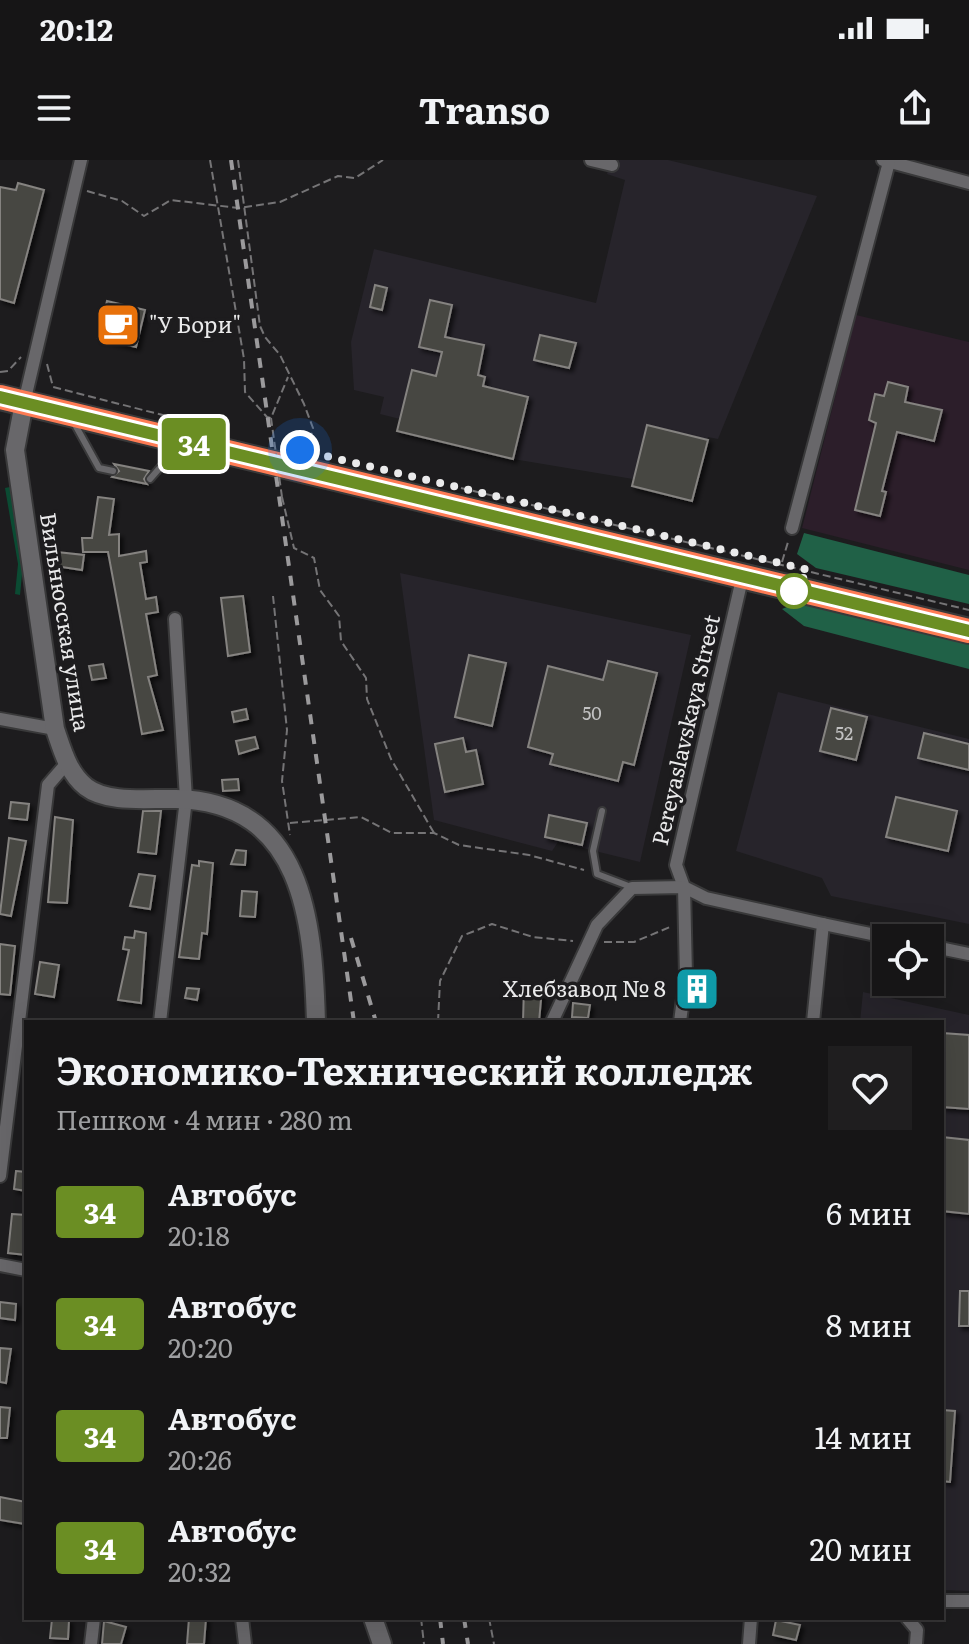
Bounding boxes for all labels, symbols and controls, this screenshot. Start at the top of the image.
text: 20:12 [40,6,113,50]
text: Transo [419,82,550,135]
icon: menu [32,86,76,130]
icon: share [893,86,937,130]
cafe icon: "У Бори" [94,301,142,349]
place label: "У Бори" [149,307,241,340]
line badge: 34 [158,418,230,470]
text: 34 [178,423,210,465]
your location [280,430,320,470]
street label: Вильнюсская улица [33,510,100,734]
unlabelled marker [777,574,811,608]
street label: Pereyaslavskaya Street [642,611,727,848]
house number: 50 [582,699,602,726]
house number: 52 [835,719,853,746]
map controls [872,924,944,996]
button: locate [872,924,944,996]
building icon: Хлебзавод № 8 [673,965,721,1013]
place label: Хлебзавод № 8 [503,971,666,1004]
text: Экономико-Технический колледж [56,1040,753,1097]
button: heart [828,1046,912,1130]
text: Пешком · 4 мин · 280 m [56,1099,353,1138]
text: Автобус [168,1171,297,1215]
text: 6 мин [826,1190,912,1234]
text: 34 [84,1191,116,1233]
text: 20:18 [168,1215,230,1254]
text: Автобус [168,1283,297,1327]
text: 8 мин [826,1302,912,1346]
text: 34 [84,1303,116,1345]
text: 20:20 [168,1327,233,1366]
text: Автобус [168,1395,297,1439]
text: 14 мин [815,1414,912,1458]
text: 34 [84,1415,116,1457]
text: 20:26 [168,1439,232,1478]
text: Автобус [168,1507,297,1551]
text: 20 мин [810,1526,912,1570]
text: 34 [84,1527,116,1569]
text: 20:32 [168,1551,231,1590]

